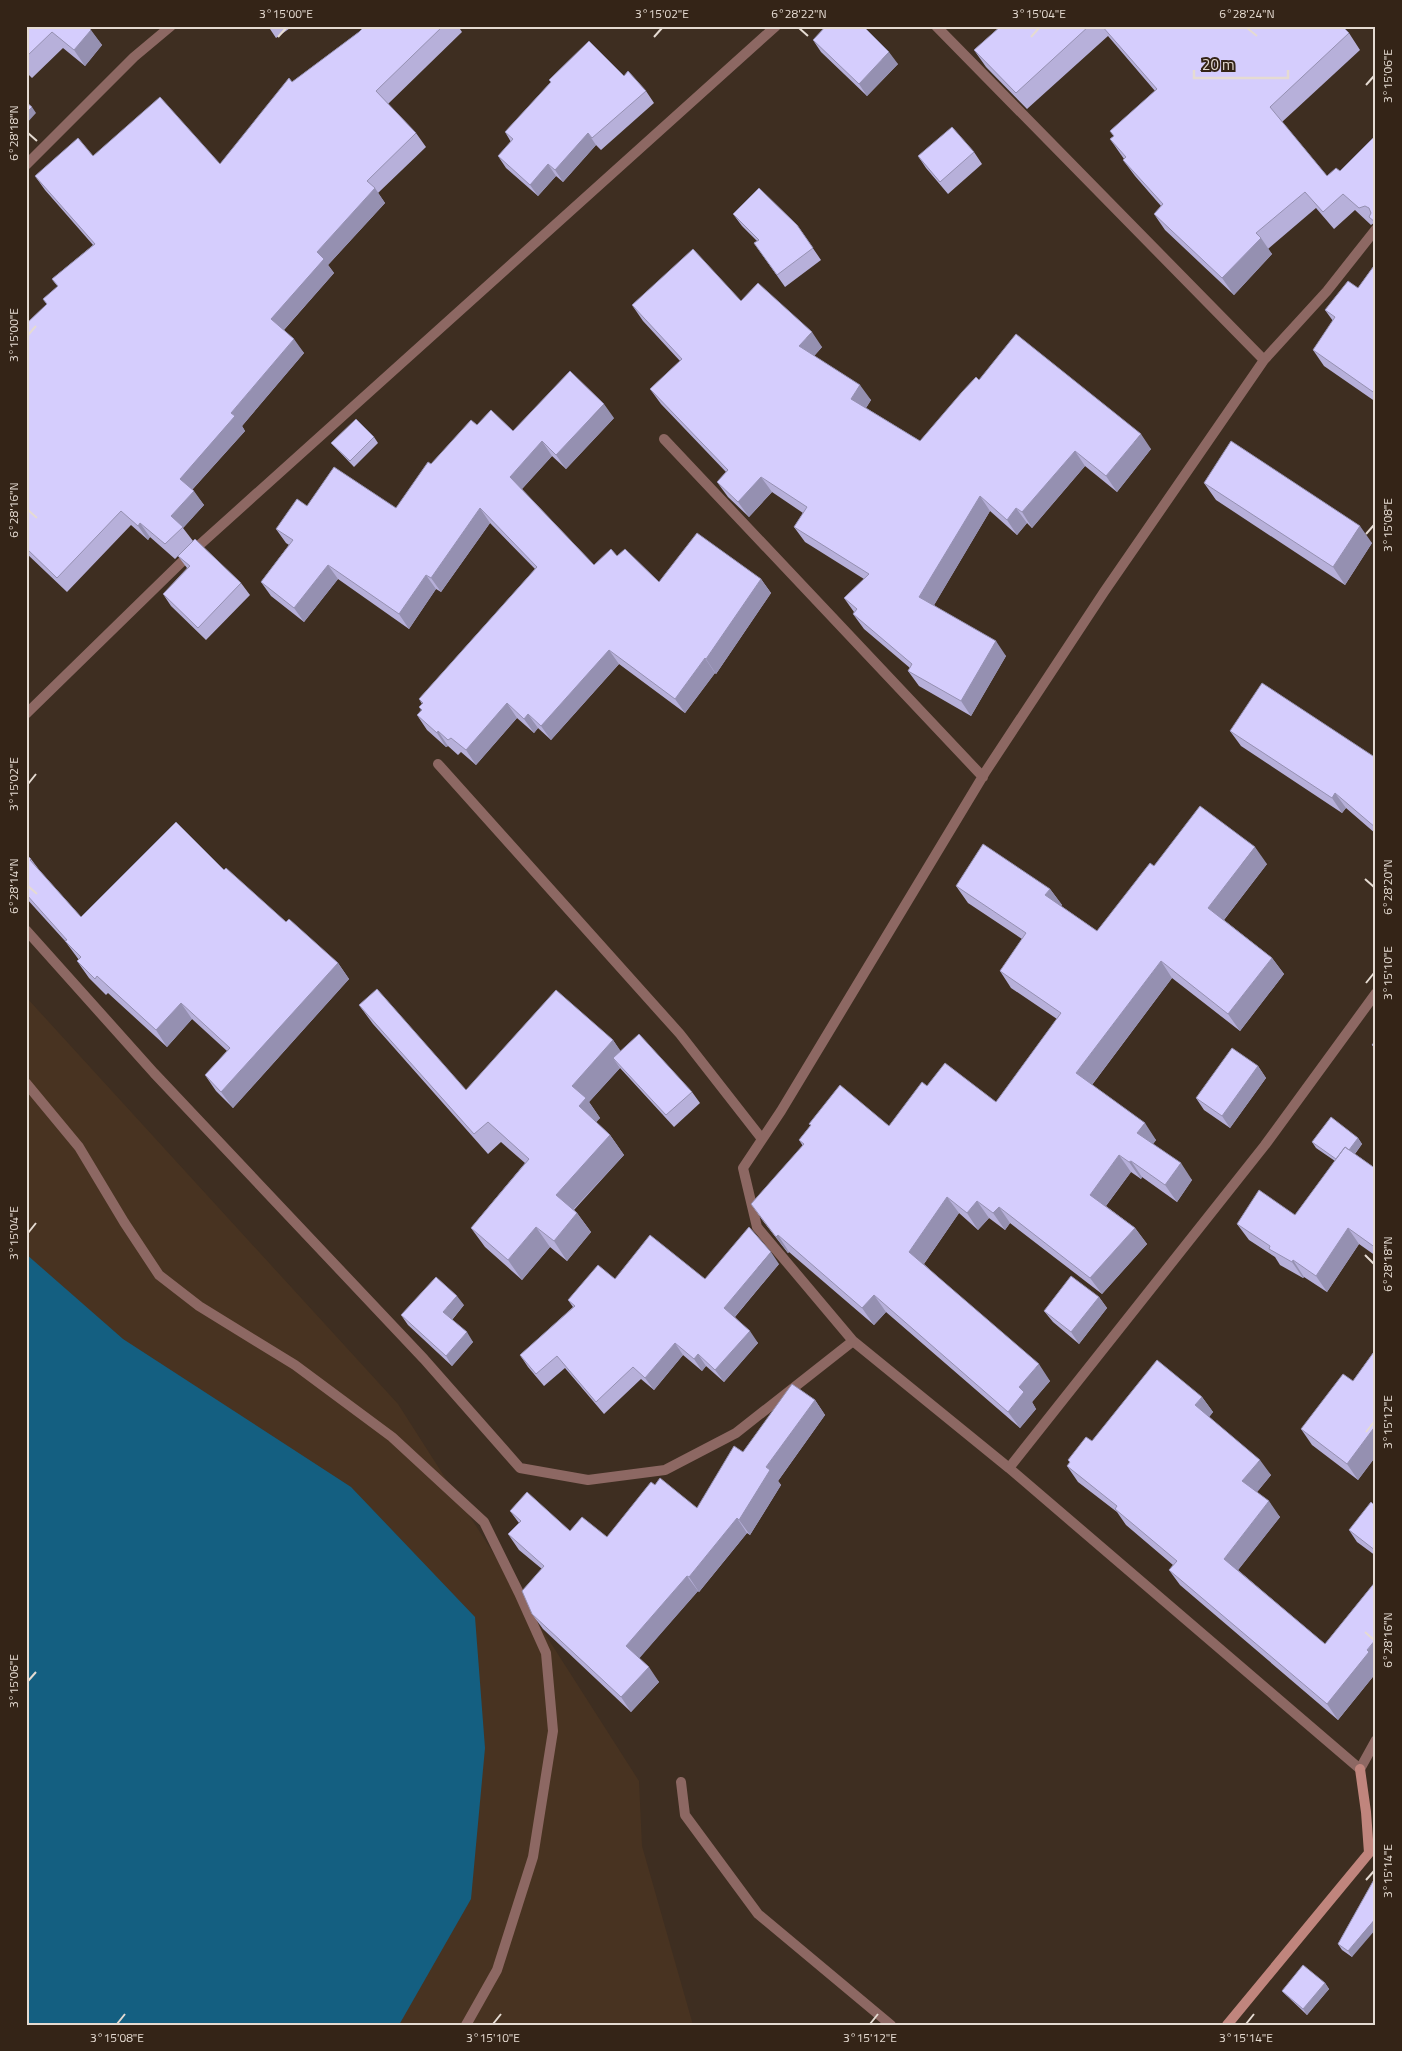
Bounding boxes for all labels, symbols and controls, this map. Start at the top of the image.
text: 3°15'00"E [259,4,313,23]
text: 3°15'02"E [635,4,689,23]
text: 6°28'22"N [771,4,827,23]
text: 3°15'04"E [1012,4,1066,23]
text: 6°28'24"N [1219,4,1275,23]
scale bar [1194,48,1288,80]
text: 3°15'06"E [1378,49,1397,103]
text: 20 m [1202,53,1235,76]
text: 6°28'18"N [4,105,23,161]
text: 3°15'00"E [4,308,23,362]
text: 6°28'16"N [4,482,23,538]
text: 3°15'08"E [1378,498,1397,552]
text: 3°15'02"E [4,757,23,811]
text: 6°28'14"N [4,858,23,914]
text: 6°28'20"N [1378,859,1397,915]
text: 3°15'10"E [1378,946,1397,1000]
text: 3°15'04"E [4,1206,23,1260]
text: 6°28'18"N [1378,1236,1397,1292]
text: 3°15'12"E [1378,1395,1397,1449]
text: 6°28'16"N [1378,1612,1397,1668]
text: 3°15'06"E [4,1654,23,1708]
text: 3°15'14"E [1378,1844,1397,1898]
text: 3°15'08"E [90,2028,144,2047]
text: 3°15'10"E [466,2028,520,2047]
text: 3°15'12"E [843,2028,897,2047]
text: 3°15'14"E [1219,2028,1273,2047]

